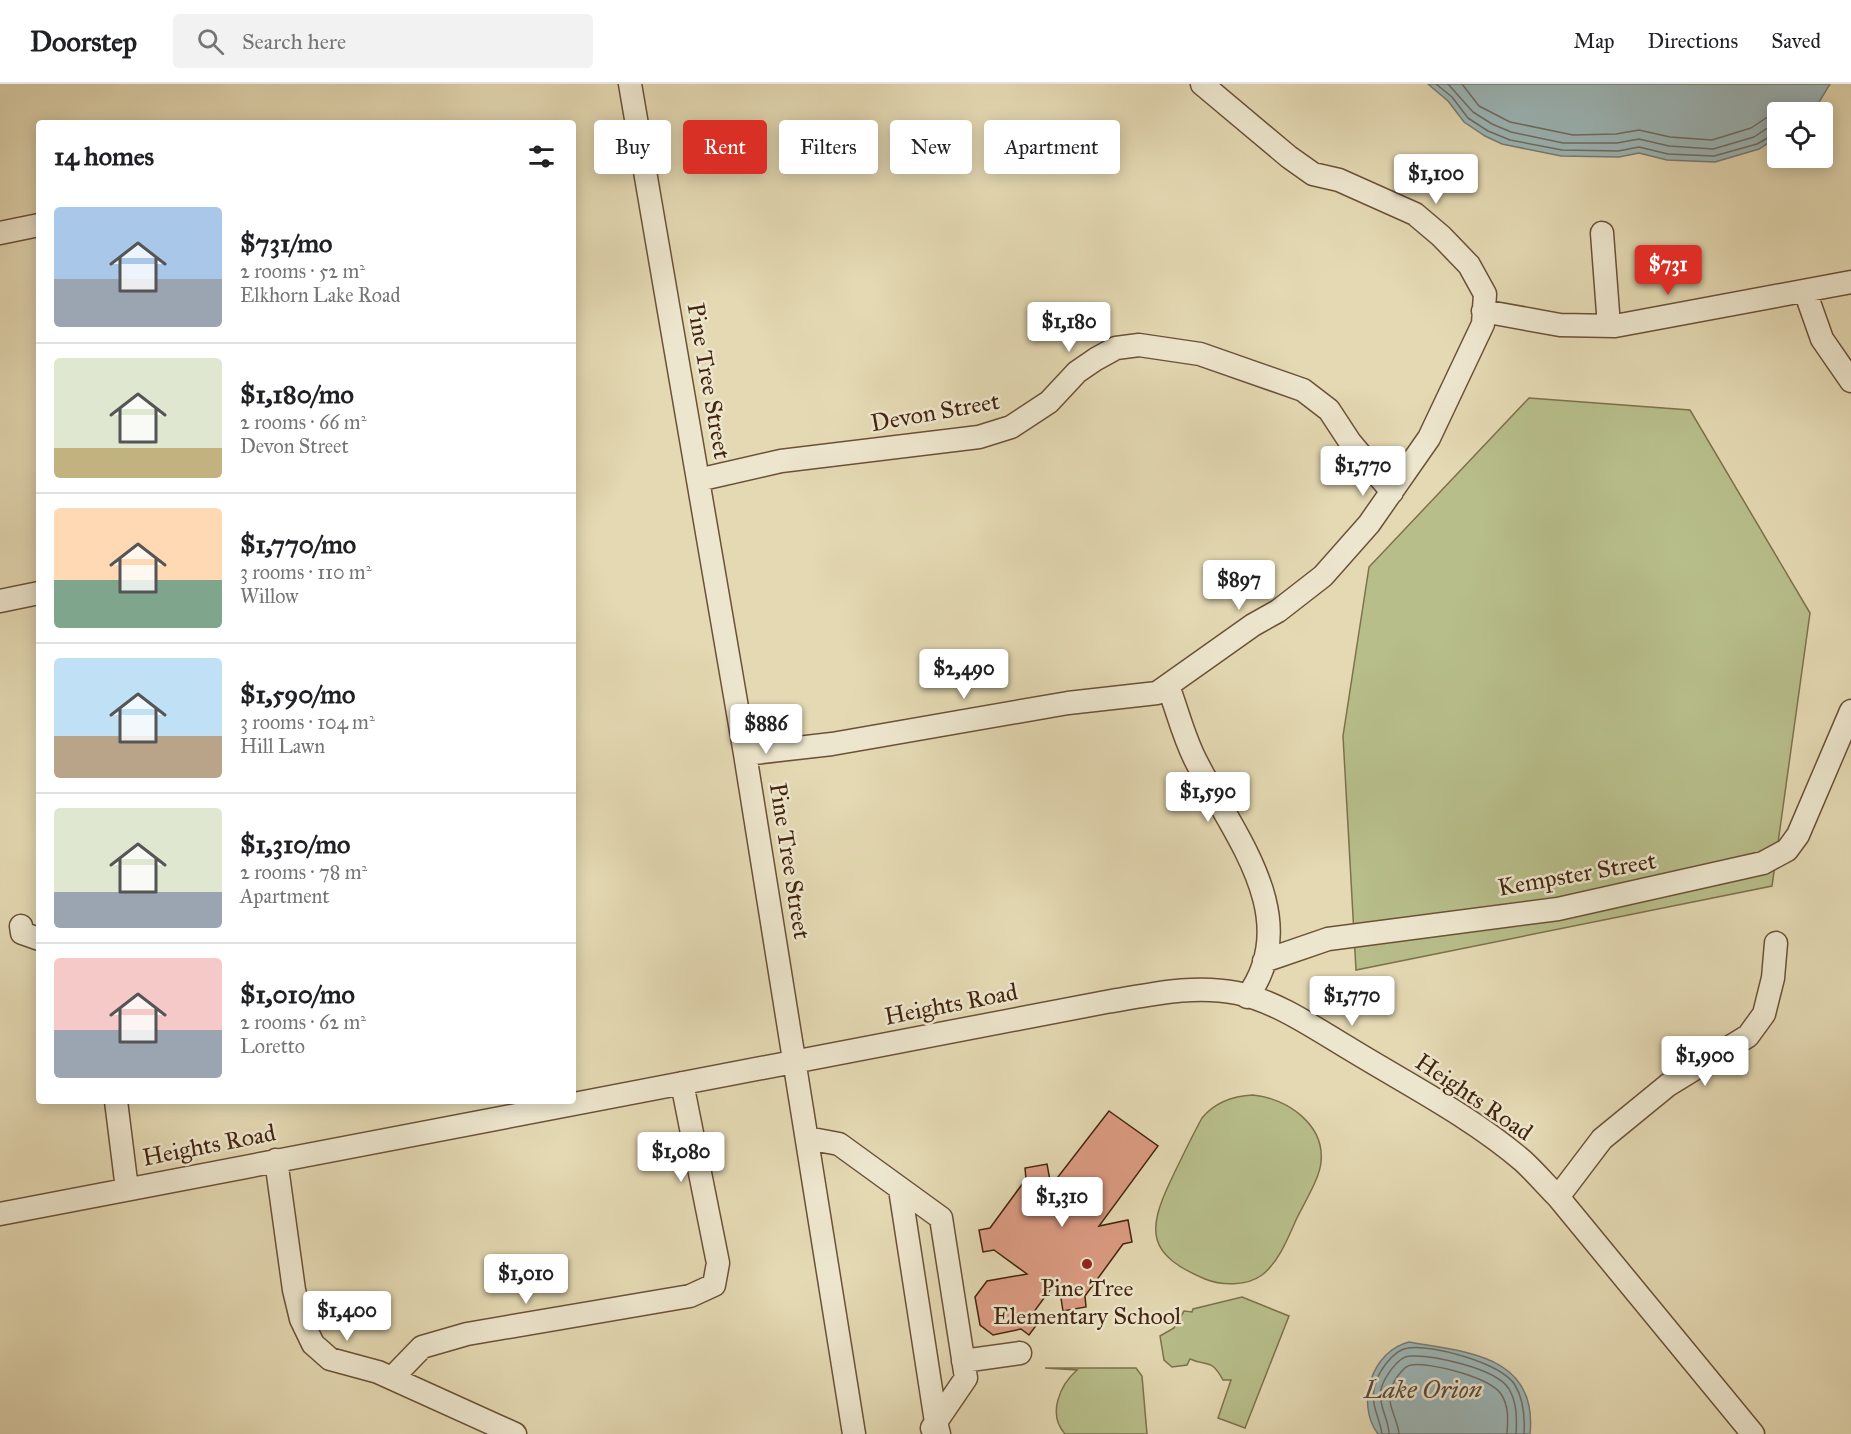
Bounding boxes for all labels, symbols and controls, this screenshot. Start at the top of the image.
search box [173,14,593,68]
text: Doorstep [30,24,137,59]
icon: search [194,25,227,58]
text: Search here [242,28,346,55]
text: Map [1574,28,1615,54]
text: Directions [1648,28,1738,54]
text: Saved [1771,28,1821,54]
map controls [1767,102,1833,168]
button: locate [1767,102,1833,168]
chip: Buy [594,120,671,174]
chip: Rent [683,120,767,174]
chip: Filters [779,120,878,174]
chip: New [890,120,972,174]
chip: Apartment [984,120,1120,174]
text: 14 homes [54,140,154,172]
icon: filters [525,140,558,173]
pin: $1,100 [1387,154,1485,205]
text: $1,100 [1408,161,1464,185]
text: $731/mo [240,227,332,259]
icon: home [102,231,174,303]
pin: $731 [1632,245,1704,296]
text: $731 [1649,252,1687,276]
text: 2 rooms · 52 m² [240,259,365,283]
text: Elkhorn Lake Road [240,283,400,307]
street label: Pine Tree Street [681,301,738,462]
pin: $1,180 [1020,302,1118,353]
text: $1,180 [1041,309,1097,333]
text: $1,180/mo [240,378,354,410]
icon: home [102,382,174,454]
street label: Devon Street [868,386,1002,438]
text: 2 rooms · 66 m² [240,410,366,434]
text: Devon Street [240,434,349,458]
pin: $1,770 [1314,446,1412,497]
text: $1,770 [1335,453,1391,477]
text: $1,770/mo [240,528,356,560]
icon: home [102,532,174,604]
text: 3 rooms · 110 m² [240,560,371,584]
pin: $897 [1203,560,1275,611]
text: $897 [1217,567,1261,591]
text: Willow [240,584,298,608]
pin: $2,490 [915,649,1013,700]
text: $2,490 [933,656,995,680]
text: $1,590/mo [240,678,355,710]
icon: home [102,682,174,754]
pin: $886 [730,704,802,755]
text: 3 rooms · 104 m² [240,710,375,734]
text: $886 [744,711,788,735]
text: Hill Lawn [240,734,325,758]
pin: $1,590 [1159,772,1257,823]
text: $1,590 [1180,779,1236,803]
street label: Pine Tree Street [763,781,817,942]
text: $1,310/mo [240,828,350,860]
icon: home [102,832,174,904]
street label: Kempster Street [1496,845,1659,903]
text: 2 rooms · 78 m² [240,860,367,884]
text: Apartment [240,884,329,908]
street label: Heights Road [882,976,1020,1032]
pin: $1,770 [1303,976,1401,1027]
text: $1,010/mo [240,978,355,1010]
icon: home [102,982,174,1054]
text: $1,770 [1324,983,1380,1007]
text: 2 rooms · 62 m² [240,1010,366,1034]
text: Loretto [240,1034,305,1058]
pin: $1,900 [1656,1036,1754,1087]
text: $1,900 [1676,1043,1734,1067]
street label: Heights Road [1410,1047,1538,1147]
street label: Heights Road [140,1117,278,1173]
pin: $1,080 [632,1132,730,1183]
text: $1,080 [652,1139,710,1163]
pin: $1,310 [1013,1177,1111,1228]
text: $1,310 [1036,1184,1088,1208]
pin: $1,010 [477,1254,575,1305]
marker: Pine Tree Elementary School [1080,1257,1094,1271]
text: $1,010 [498,1261,554,1285]
place label: Pine Tree Elementary School [993,1273,1182,1331]
pin: $1,400 [298,1291,396,1342]
text: $1,400 [317,1298,377,1322]
water label: Lake Orion [1363,1373,1483,1405]

